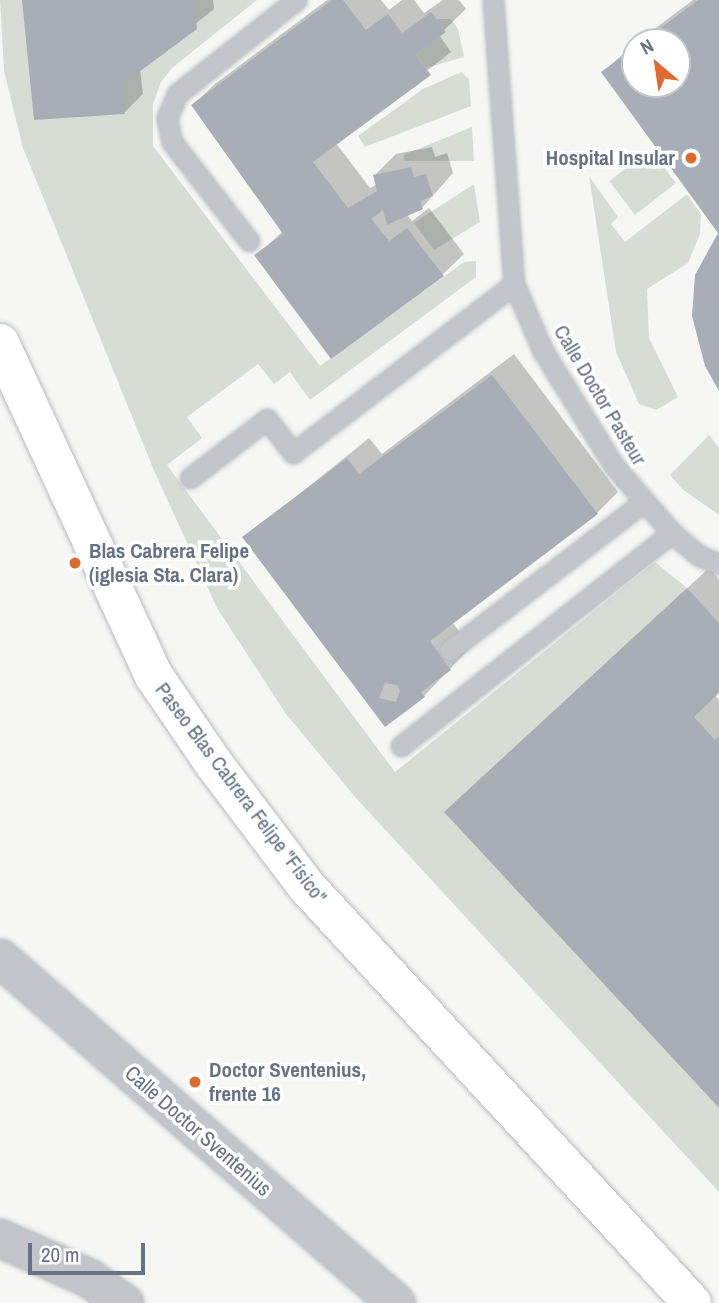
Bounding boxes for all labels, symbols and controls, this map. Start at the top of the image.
north arrow [621,28,691,98]
text: N [636,32,658,60]
place label: Hospital Insular [546,145,675,171]
marker: Hospital Insular [681,148,701,168]
street label: Calle Doctor Pasteur [548,320,652,470]
place label: Blas Cabrera Felipe (iglesia Sta. Clara) [89,538,249,588]
marker: Blas Cabrera Felipe (iglesia Sta. Clara) [67,555,83,571]
street label: Paseo Blas Cabrera Felipe "Físico" [150,678,332,908]
place label: Doctor Sventenius, frente 16 [209,1057,366,1107]
street label: Calle Doctor Sventenius [120,1061,276,1201]
marker: Doctor Sventenius, frente 16 [187,1074,203,1090]
scale bar [32,1230,149,1274]
text: 20 m [41,1240,79,1269]

